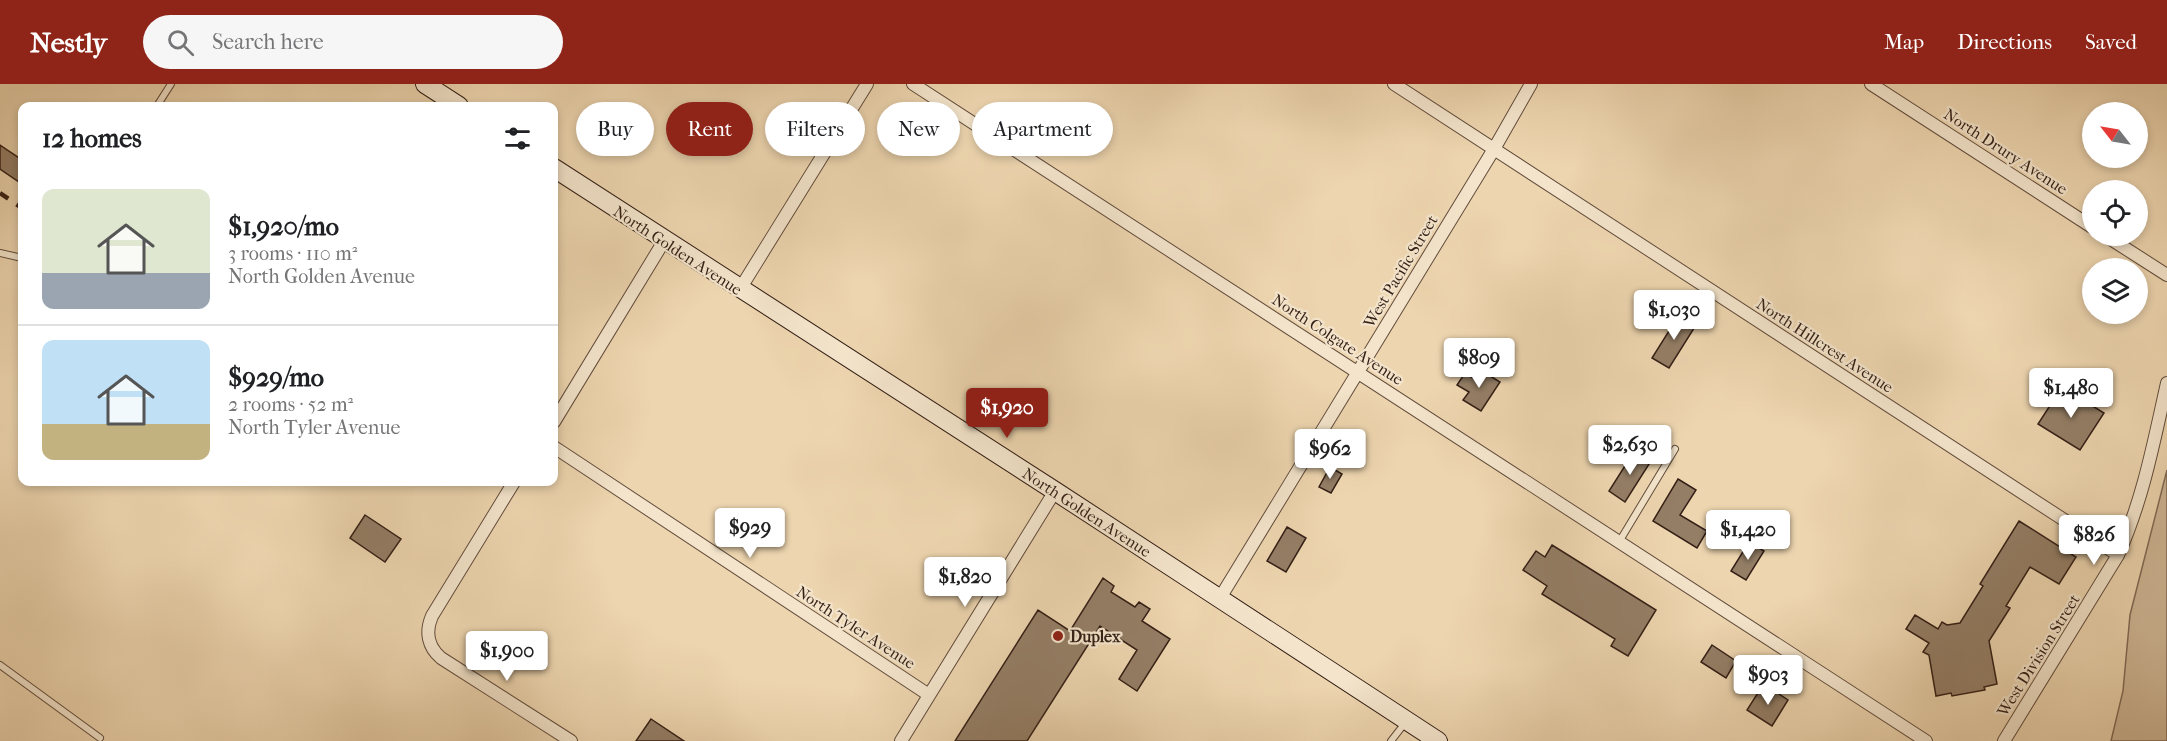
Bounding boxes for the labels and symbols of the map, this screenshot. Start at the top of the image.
north arrow [2082,102,2148,168]
street label: North Drury Avenue [1940,104,2071,198]
street label: North Golden Avenue [610,202,746,299]
street label: West Pacific Street [1359,211,1442,332]
street label: North Colgate Avenue [1269,290,1407,389]
pin: $1,030 [1625,290,1723,341]
street label: North Hillcrest Avenue [1753,294,1897,397]
pin: $809 [1443,338,1515,389]
pin: $1,480 [2022,368,2120,419]
pin: $1,920 [958,388,1056,439]
pin: $2,630 [1581,425,1679,476]
pin: $962 [1294,429,1366,480]
street label: North Golden Avenue [1019,464,1155,561]
pin: $929 [714,508,786,559]
pin: $1,420 [1699,510,1797,561]
pin: $826 [2058,515,2130,566]
pin: $1,820 [916,557,1014,608]
street label: North Tyler Avenue [793,582,919,673]
street label: West Division Street [1993,590,2084,721]
place label: Duplex [1070,627,1121,647]
marker: Duplex [1051,629,1065,643]
pin: $1,900 [458,631,556,682]
pin: $903 [1732,655,1804,706]

